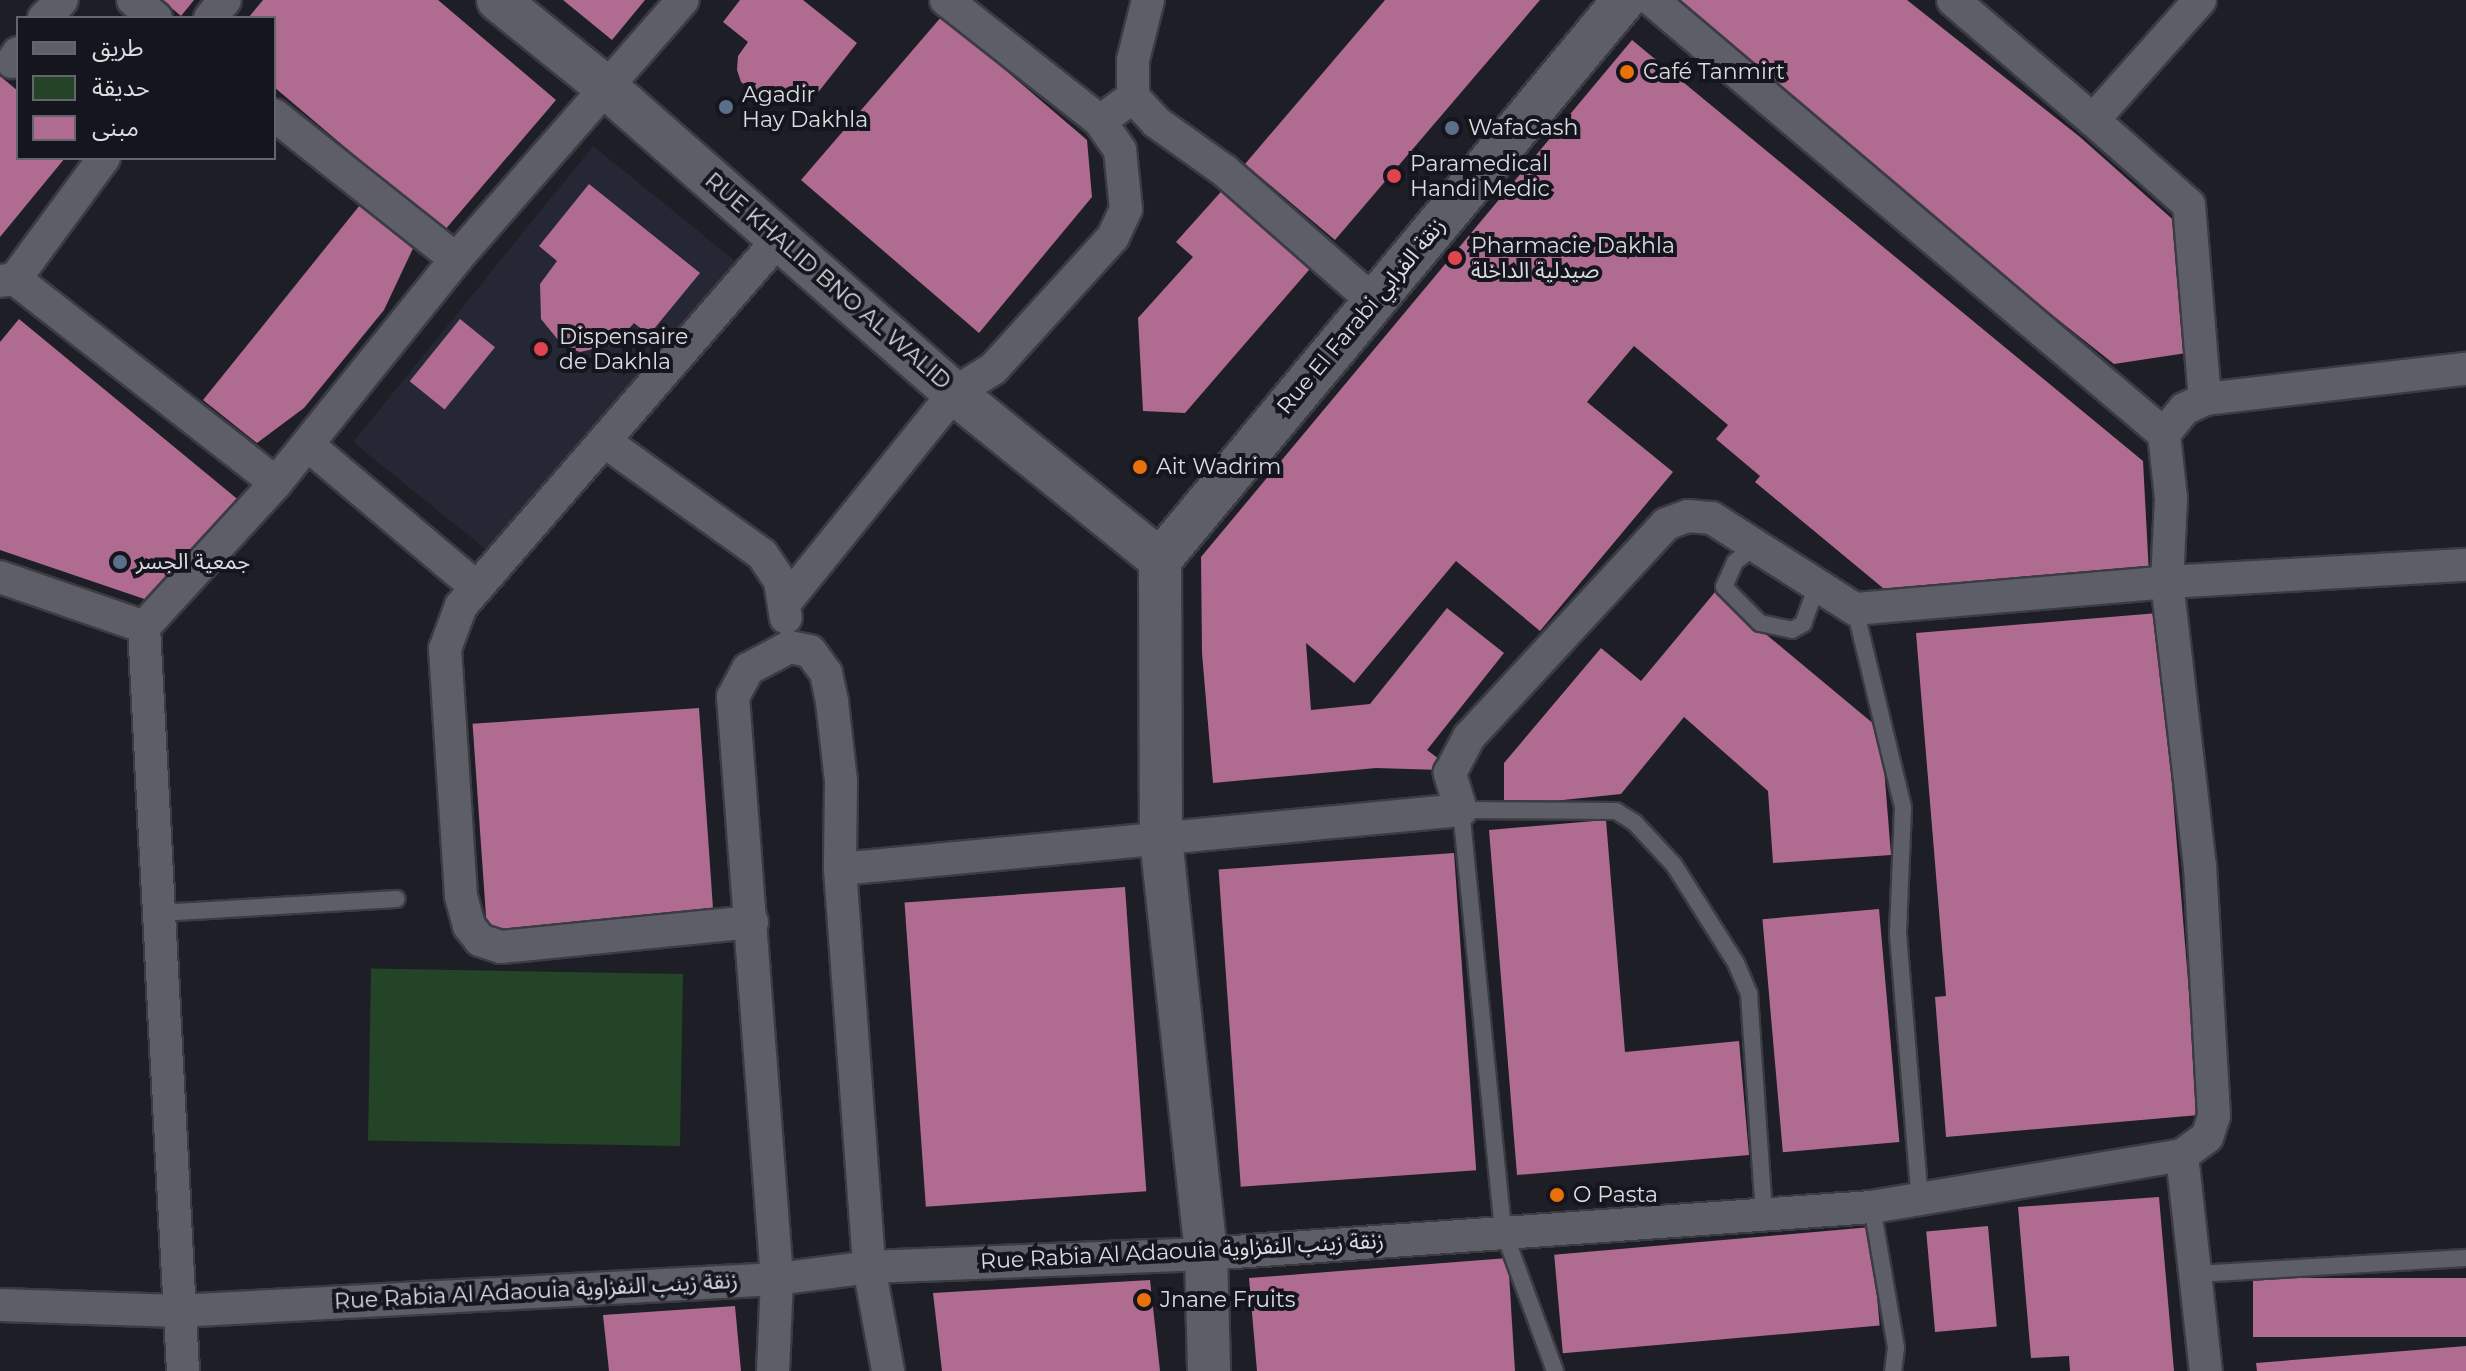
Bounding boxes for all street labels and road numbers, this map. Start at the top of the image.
street label: RUE KHALID BNO AL WALID [700,167,956,395]
street label: Rue El Farabi زنقة الفرابي [1271,212,1451,420]
street label: Rue Rabia Al Adaouia زنقة زينب النفزاوية [979,1227,1385,1275]
street label: Rue Rabia Al Adaouia زنقة زينب النفزاوية [333,1267,739,1315]

